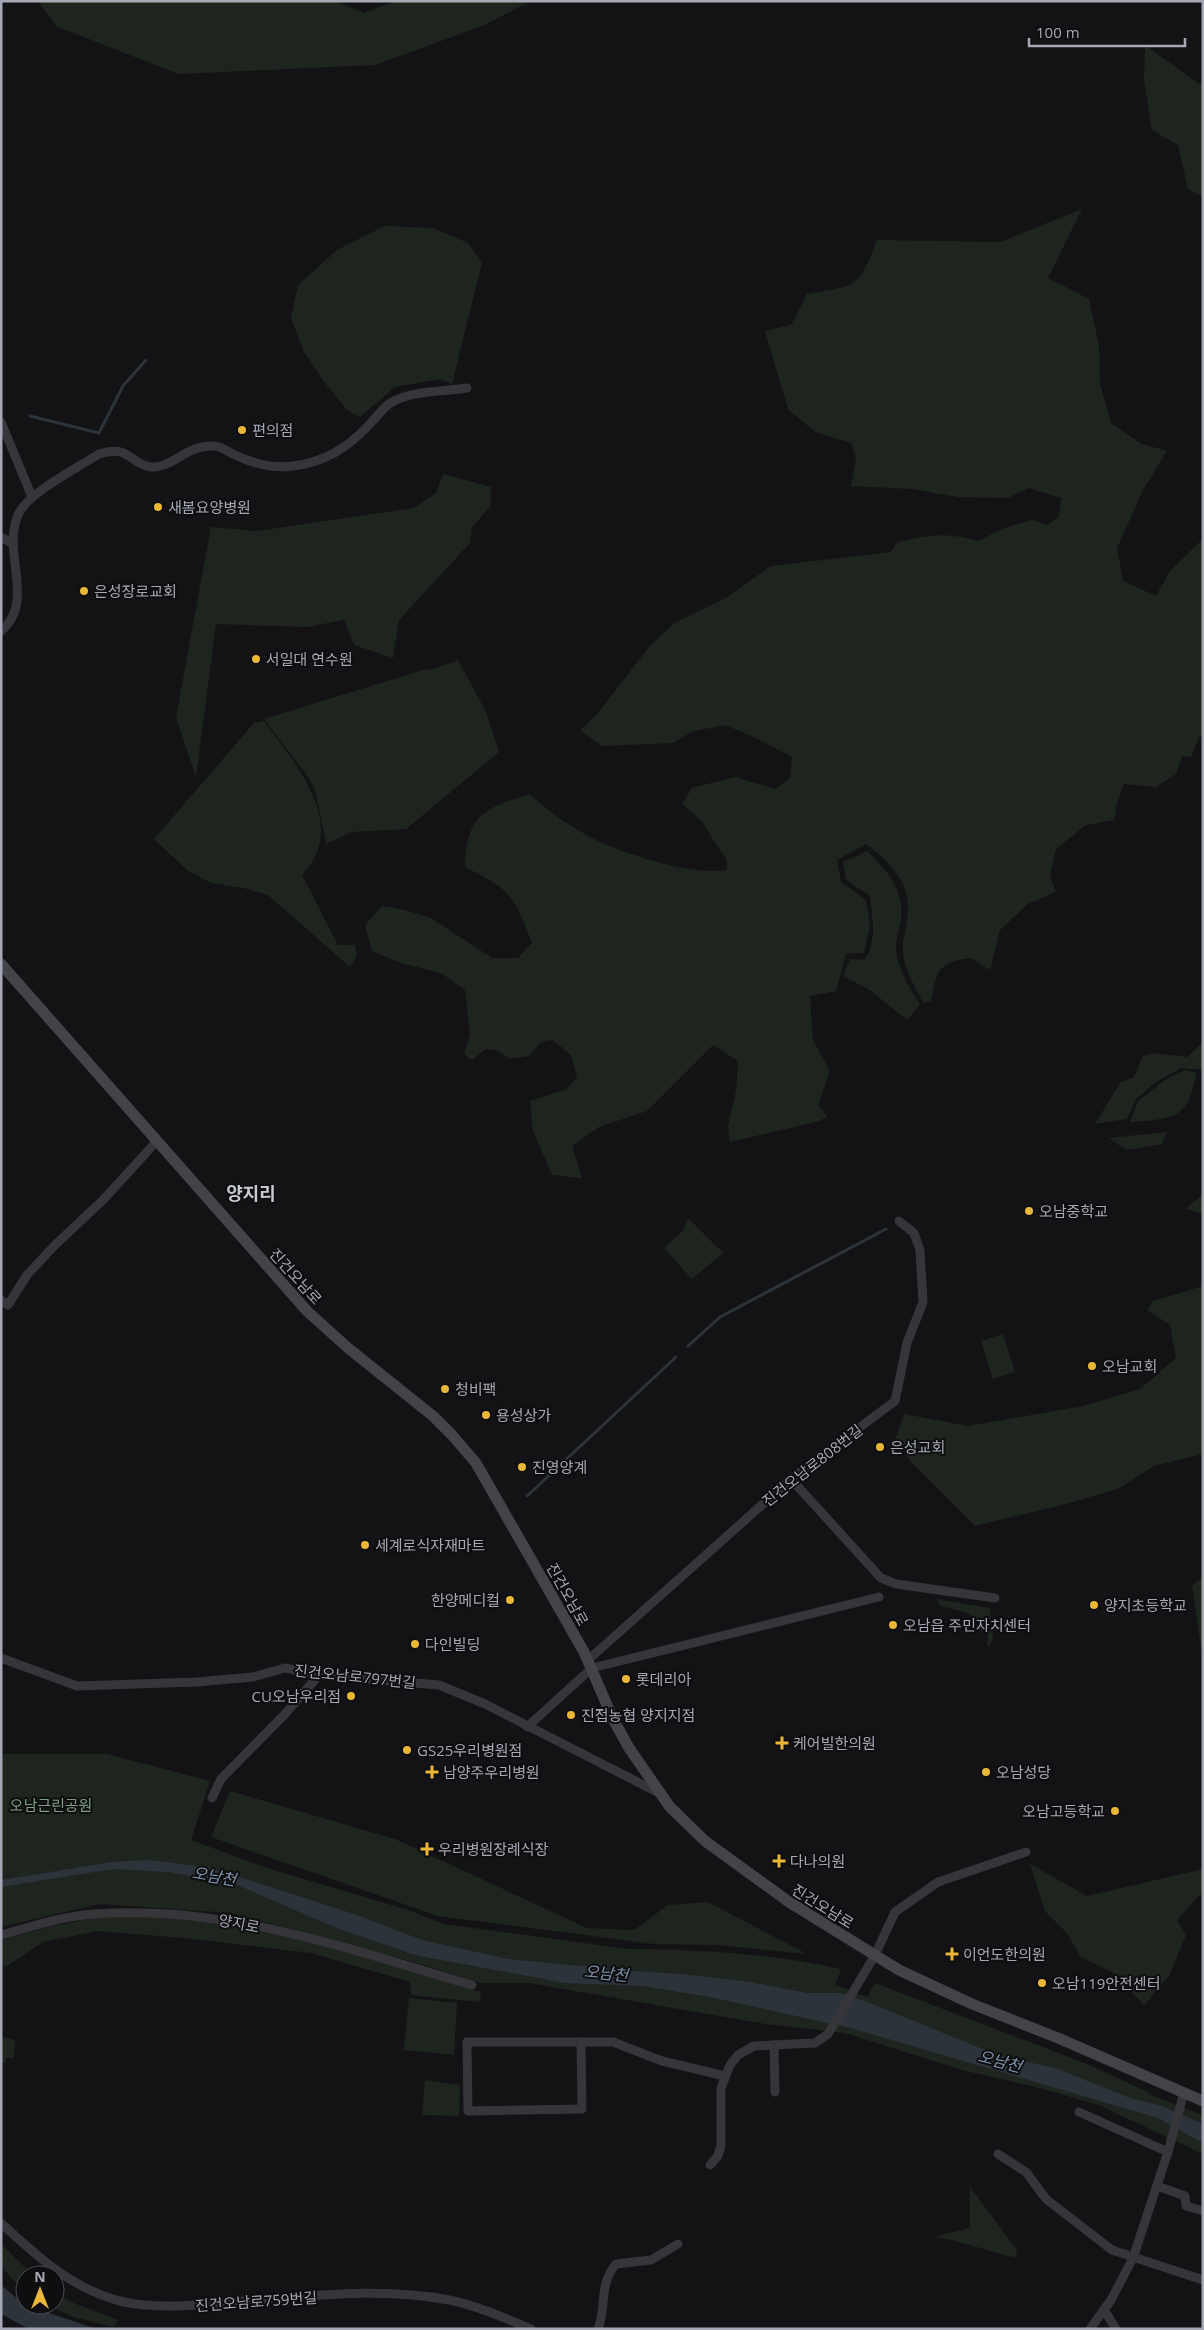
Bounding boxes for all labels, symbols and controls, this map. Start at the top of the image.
scale bar [1029,15,1185,47]
text: 100 m [1036,22,1080,42]
place label: 편의점 [252,420,293,440]
marker: 편의점 [236,424,248,436]
place label: 새봄요양병원 [168,497,251,517]
marker: 새봄요양병원 [152,501,164,513]
place label: 은성장로교회 [94,581,177,601]
marker: 은성장로교회 [78,585,90,597]
place label: 서일대 연수원 [266,649,353,669]
marker: 서일대 연수원 [250,653,262,665]
district label: 양지리 [226,1181,276,1205]
place label: 오남중학교 [1039,1201,1108,1221]
marker: 오남중학교 [1023,1205,1035,1217]
street label: 진건오남로 [265,1244,327,1308]
place label: 오남교회 [1102,1356,1157,1376]
marker: 오남교회 [1086,1360,1098,1372]
place label: 청비팩 [455,1379,496,1399]
marker: 청비팩 [439,1383,451,1395]
place label: 용성상가 [496,1405,551,1425]
marker: 용성상가 [480,1409,492,1421]
street label: 진건오남로808번길 [758,1419,866,1511]
place label: 은성교회 [890,1437,945,1457]
marker: 은성교회 [874,1441,886,1453]
place label: 진영양계 [532,1457,587,1477]
marker: 진영양계 [516,1461,528,1473]
place label: 세계로식자재마트 [375,1535,486,1555]
marker: 세계로식자재마트 [359,1539,371,1551]
street label: 진건오남로 [543,1559,593,1629]
place label: 한양메디컬 [431,1590,500,1610]
marker: 한양메디컬 [504,1594,516,1606]
place label: 양지초등학교 [1104,1595,1187,1615]
marker: 양지초등학교 [1088,1599,1100,1611]
place label: 오남읍 주민자치센터 [903,1615,1031,1635]
marker: 오남읍 주민자치센터 [887,1619,899,1631]
place label: 다인빌딩 [425,1634,480,1654]
marker: 다인빌딩 [409,1638,421,1650]
street label: 진건오남로797번길 [293,1660,417,1692]
place label: 롯데리아 [636,1669,691,1689]
marker: 롯데리아 [620,1673,632,1685]
place label: CU오남우리점 [252,1686,341,1706]
marker: CU오남우리점 [345,1690,357,1702]
place label: 진접농협 양지지점 [581,1705,695,1725]
marker: 진접농협 양지지점 [565,1709,577,1721]
place label: 케어빌한의원 [793,1733,876,1753]
marker: 케어빌한의원 [775,1736,789,1750]
place label: GS25우리병원점 [417,1740,522,1760]
marker: GS25우리병원점 [401,1744,413,1756]
place label: 남양주우리병원 [443,1762,540,1782]
place label: 오남성당 [996,1762,1051,1782]
marker: 남양주우리병원 [425,1765,439,1779]
marker: 오남성당 [980,1766,992,1778]
park label: 오남근린공원 [10,1795,92,1815]
place label: 오남고등학교 [1022,1801,1105,1821]
marker: 오남고등학교 [1109,1805,1121,1817]
place label: 우리병원장례식장 [438,1839,549,1859]
marker: 우리병원장례식장 [420,1842,434,1856]
place label: 다나의원 [790,1851,845,1871]
marker: 다나의원 [772,1854,786,1868]
water label: 오남천 [190,1861,240,1891]
street label: 진건오남로 [788,1879,858,1933]
street label: 양지로 [217,1909,261,1937]
place label: 이언도한의원 [963,1944,1046,1964]
marker: 이언도한의원 [945,1947,959,1961]
water label: 오남천 [583,1960,631,1986]
place label: 오남119안전센터 [1052,1973,1161,1993]
marker: 오남119안전센터 [1036,1977,1048,1989]
water label: 오남천 [976,2045,1026,2078]
north arrow [15,2265,65,2315]
text: N [34,2267,46,2286]
street label: 진건오남로759번길 [194,2287,318,2315]

